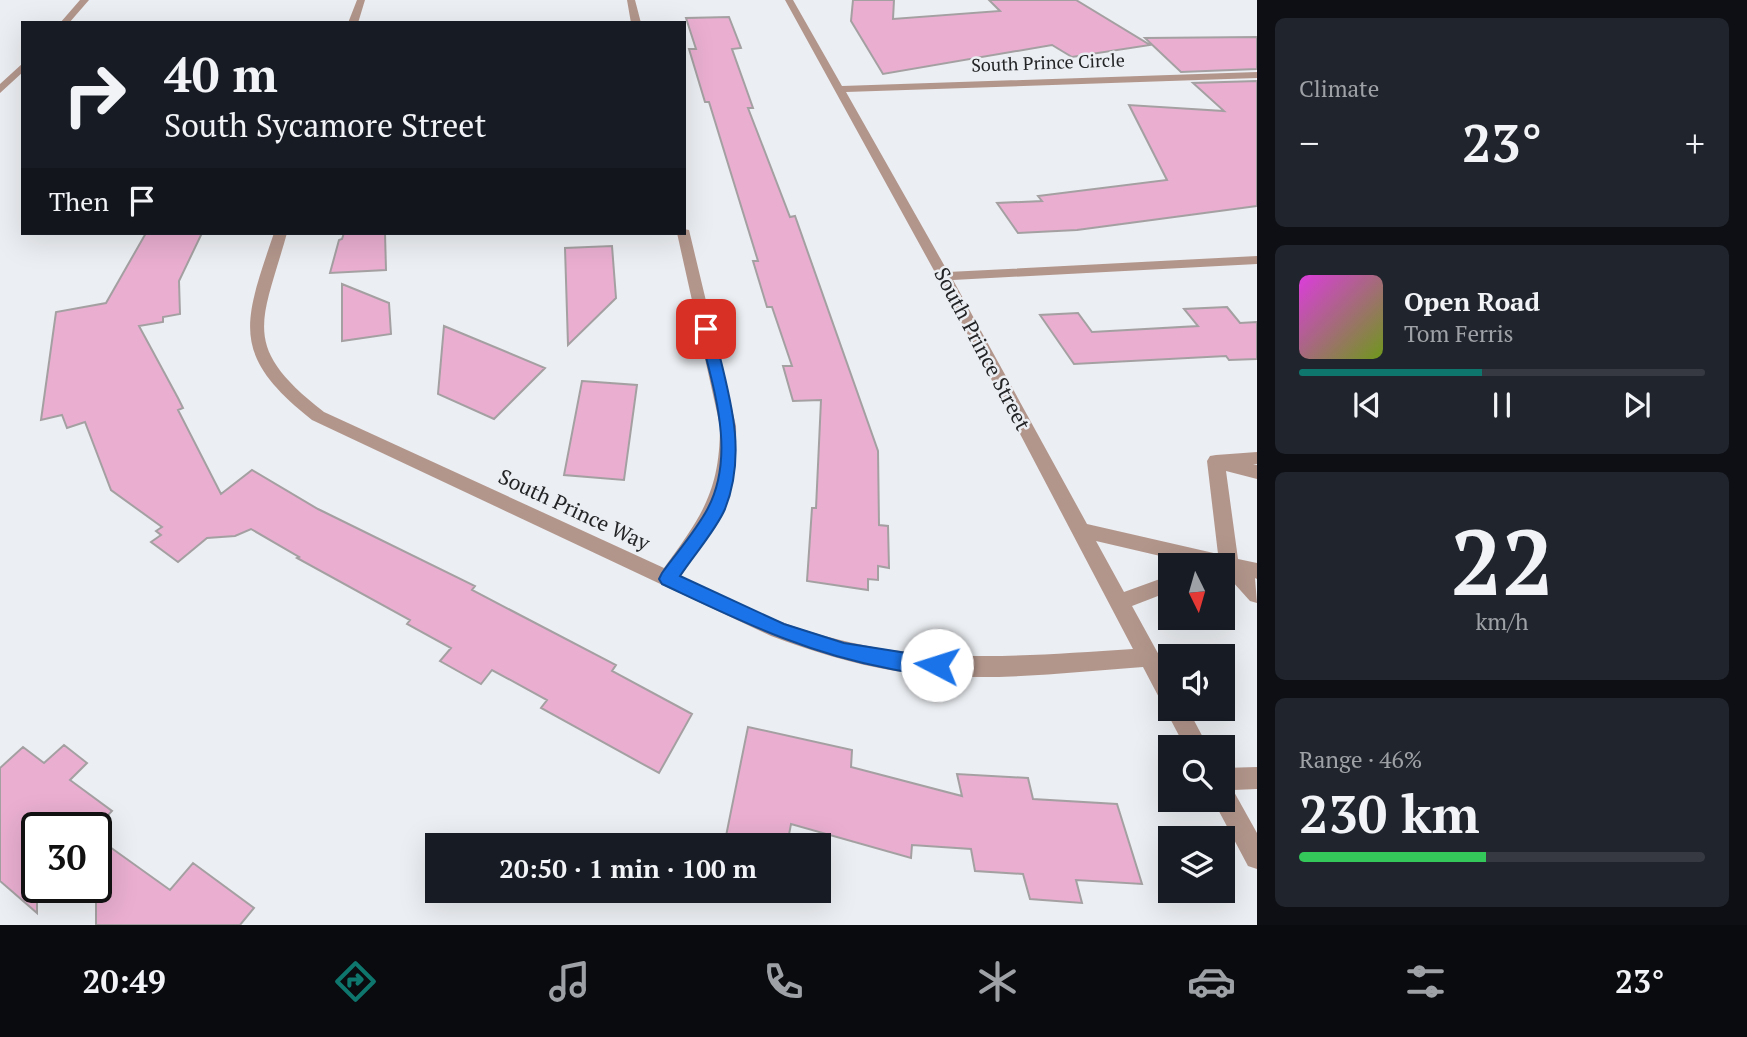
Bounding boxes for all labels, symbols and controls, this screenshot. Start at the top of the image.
text: 40 m [164,41,278,106]
street label: South Prince Circle [971,47,1125,77]
icon: right [49,49,140,140]
text: Climate [1299,73,1379,104]
text: South Sycamore Street [164,104,486,146]
text: 23° [1462,108,1542,177]
text: − [1299,118,1319,168]
text: + [1685,118,1705,168]
icon: arrive [123,182,161,220]
text: Then [49,184,109,218]
street label: South Prince Street [928,262,1038,435]
text: Open Road [1404,284,1540,318]
pin [676,299,736,359]
icon: arrive [687,310,725,348]
text: Tom Ferris [1404,318,1514,349]
icon: previous [1348,386,1386,424]
icon: pause [1483,386,1521,424]
icon: next [1618,386,1656,424]
street label: South Prince Way [494,462,655,557]
text: 22 [1451,500,1553,621]
north arrow [1158,553,1236,630]
map controls [1158,553,1235,903]
text: km/h [1475,606,1529,637]
position arrow [900,628,974,702]
button: sound [1158,644,1235,721]
button: search [1158,735,1235,812]
text: Range · 46% [1299,744,1422,775]
text: 230 km [1299,779,1480,848]
speed limit sign: 30 [21,812,112,903]
button: layers [1158,826,1235,903]
text: 20:50 · 1 min · 100 m [499,851,757,885]
icon: directions [331,957,380,1006]
icon: music [545,957,594,1006]
icon: phone [759,957,808,1006]
icon: climate [973,957,1022,1006]
icon: car [1187,957,1236,1006]
icon: filters [1401,957,1450,1006]
text: 20:49 [83,960,166,1002]
text: 23° [1615,960,1664,1002]

